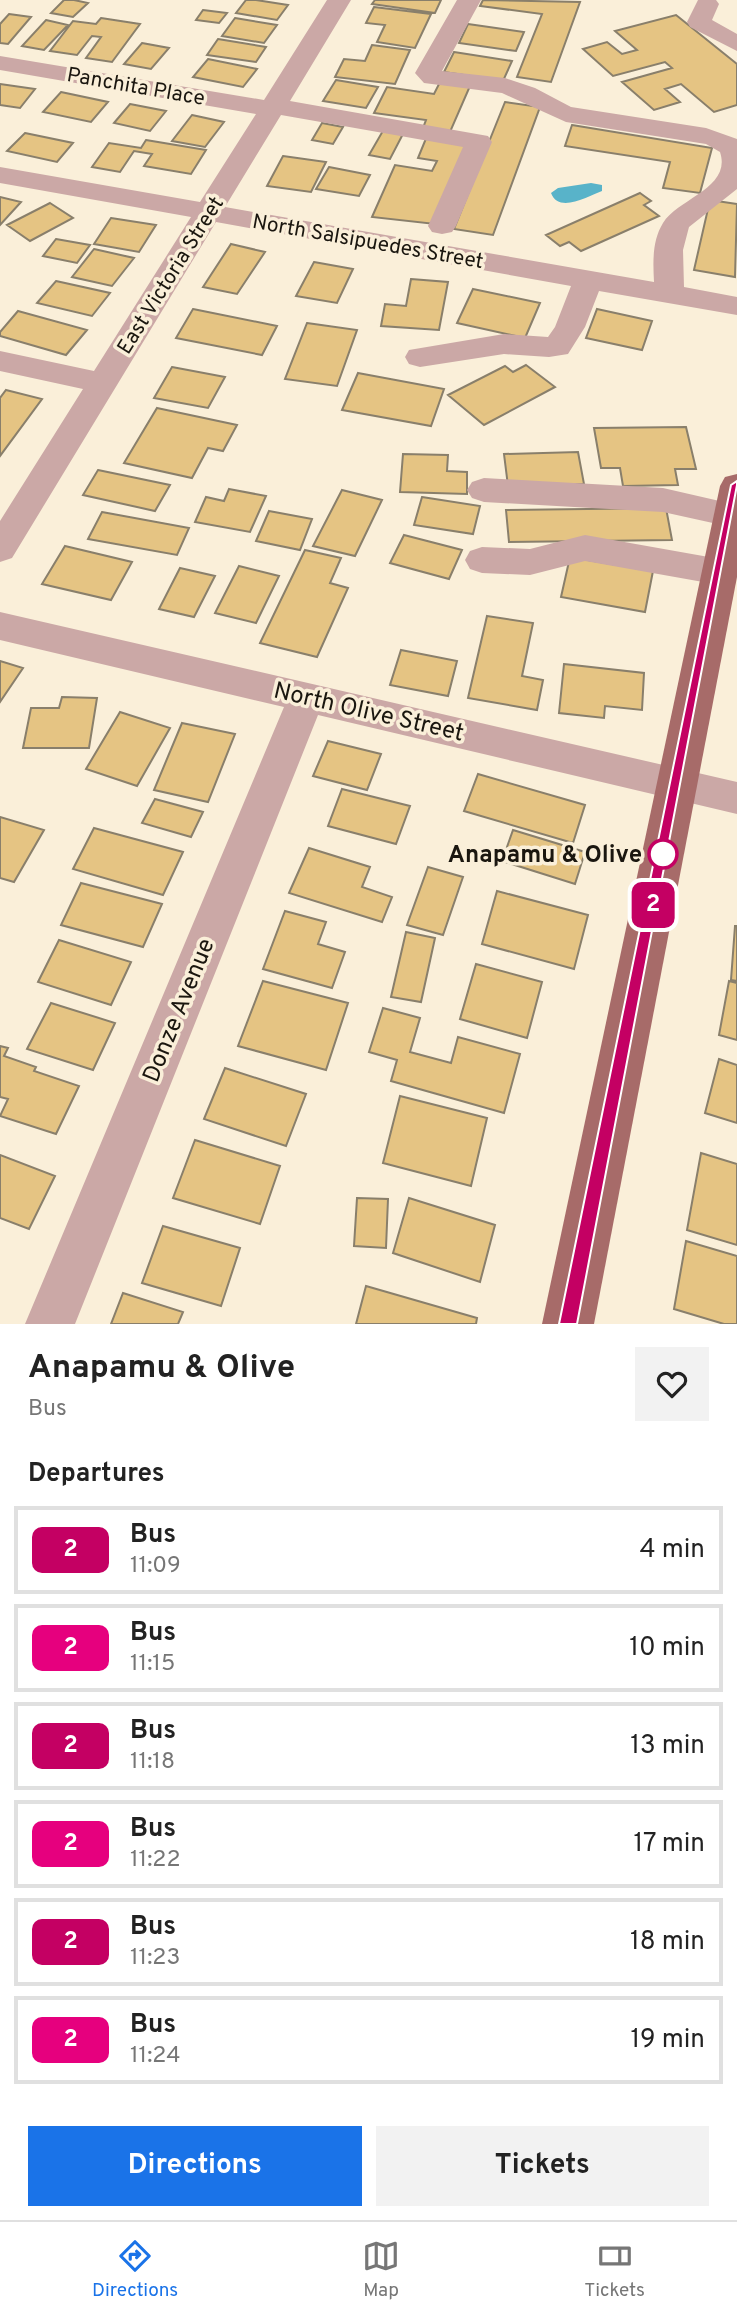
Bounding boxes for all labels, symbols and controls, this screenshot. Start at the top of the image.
street label: Panchita Place [65,62,207,113]
street label: East Victoria Street [112,192,231,360]
street label: North Salsipuedes Street [250,209,485,276]
street label: North Olive Street [270,676,467,749]
marker: Anapamu & Olive [648,839,678,869]
place label: Anapamu & Olive [448,841,642,871]
line badge: 2 [630,882,676,928]
text: 2 [646,890,660,920]
street label: Donze Avenue [137,934,222,1087]
button: heart [635,1347,709,1421]
text: Anapamu & Olive [28,1348,295,1390]
text: Bus [28,1395,67,1424]
text: Departures [28,1458,165,1491]
text: Bus [130,1519,176,1552]
text: 4 min [639,1534,705,1567]
text: 2 [63,1535,78,1565]
text: 11:09 [130,1552,181,1581]
text: Bus [130,1617,176,1650]
text: 10 min [629,1632,705,1665]
text: 2 [63,1633,78,1663]
text: 11:15 [130,1650,175,1679]
text: Bus [130,1715,176,1748]
text: 13 min [630,1730,705,1763]
text: 2 [63,1731,78,1761]
text: 11:18 [130,1748,175,1777]
text: Bus [130,1813,176,1846]
text: 17 min [633,1828,705,1861]
text: 2 [63,1829,78,1859]
text: 11:22 [130,1846,181,1875]
text: Bus [130,1911,176,1944]
text: 18 min [630,1926,705,1959]
text: 2 [63,1927,78,1957]
text: 11:23 [130,1944,180,1973]
text: Bus [130,2009,176,2042]
text: 19 min [630,2024,705,2057]
text: 2 [63,2025,78,2055]
text: 11:24 [130,2042,180,2071]
button: Directions [28,2126,362,2206]
button: Tickets [376,2126,709,2206]
tab: Directions [92,2237,178,2303]
tab: Map [362,2237,400,2303]
tab: Tickets [584,2237,645,2303]

